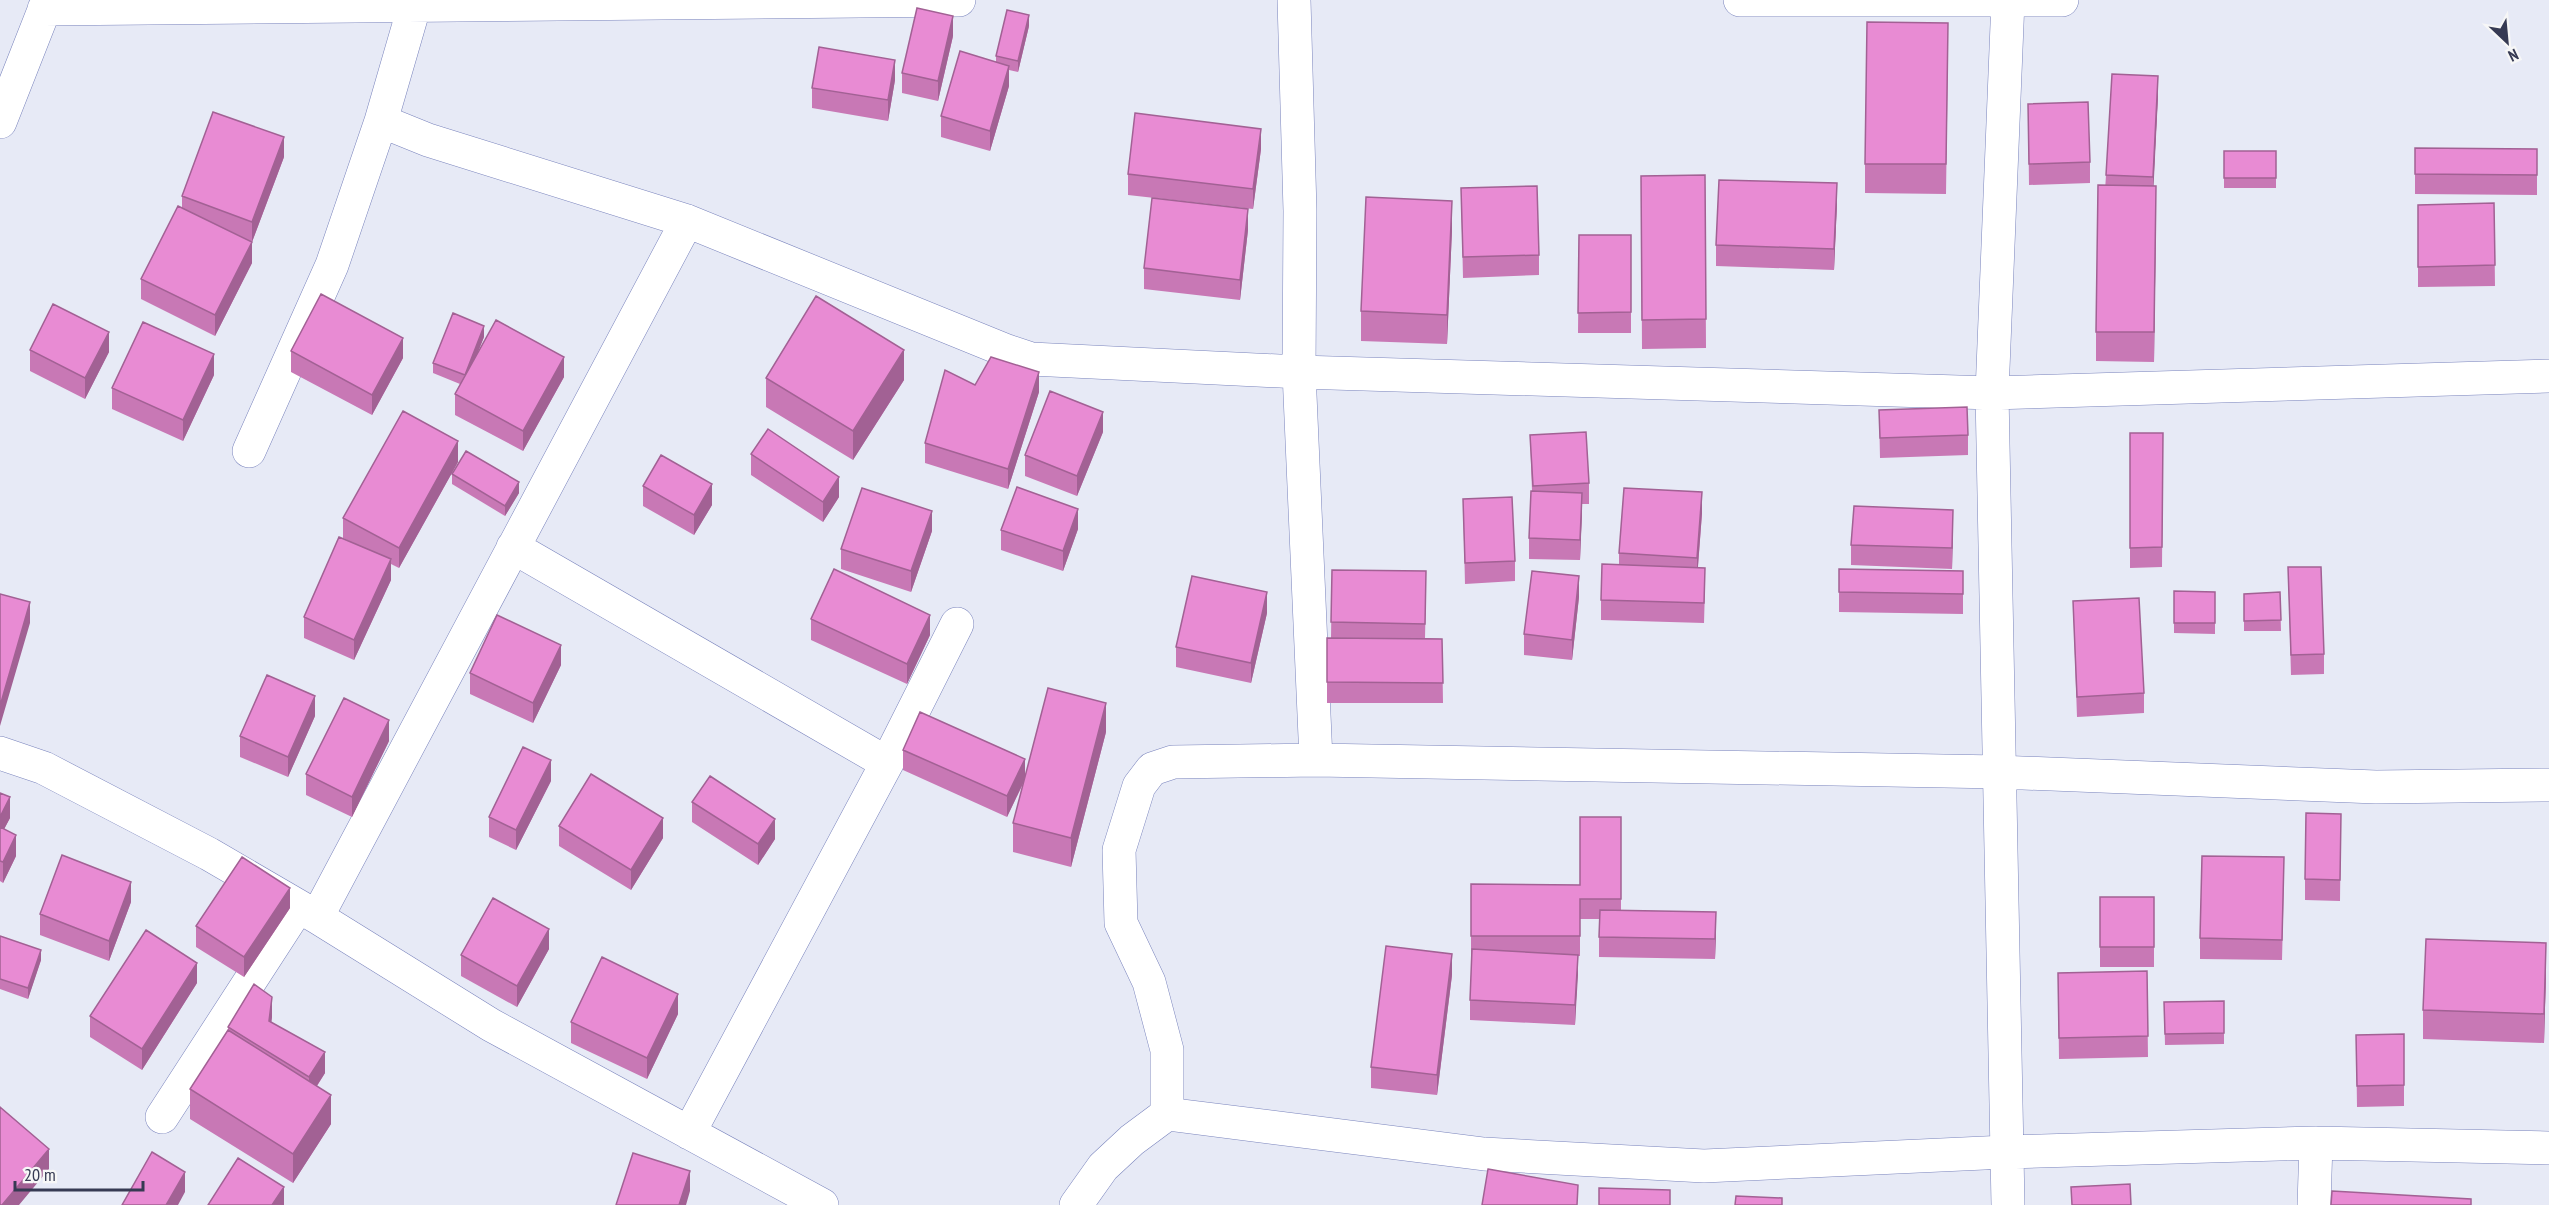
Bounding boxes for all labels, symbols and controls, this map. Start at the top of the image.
north arrow [2477,12,2537,72]
text: N [2505,45,2522,66]
scale bar [15,1154,142,1192]
text: 20 m [24,1163,56,1186]

